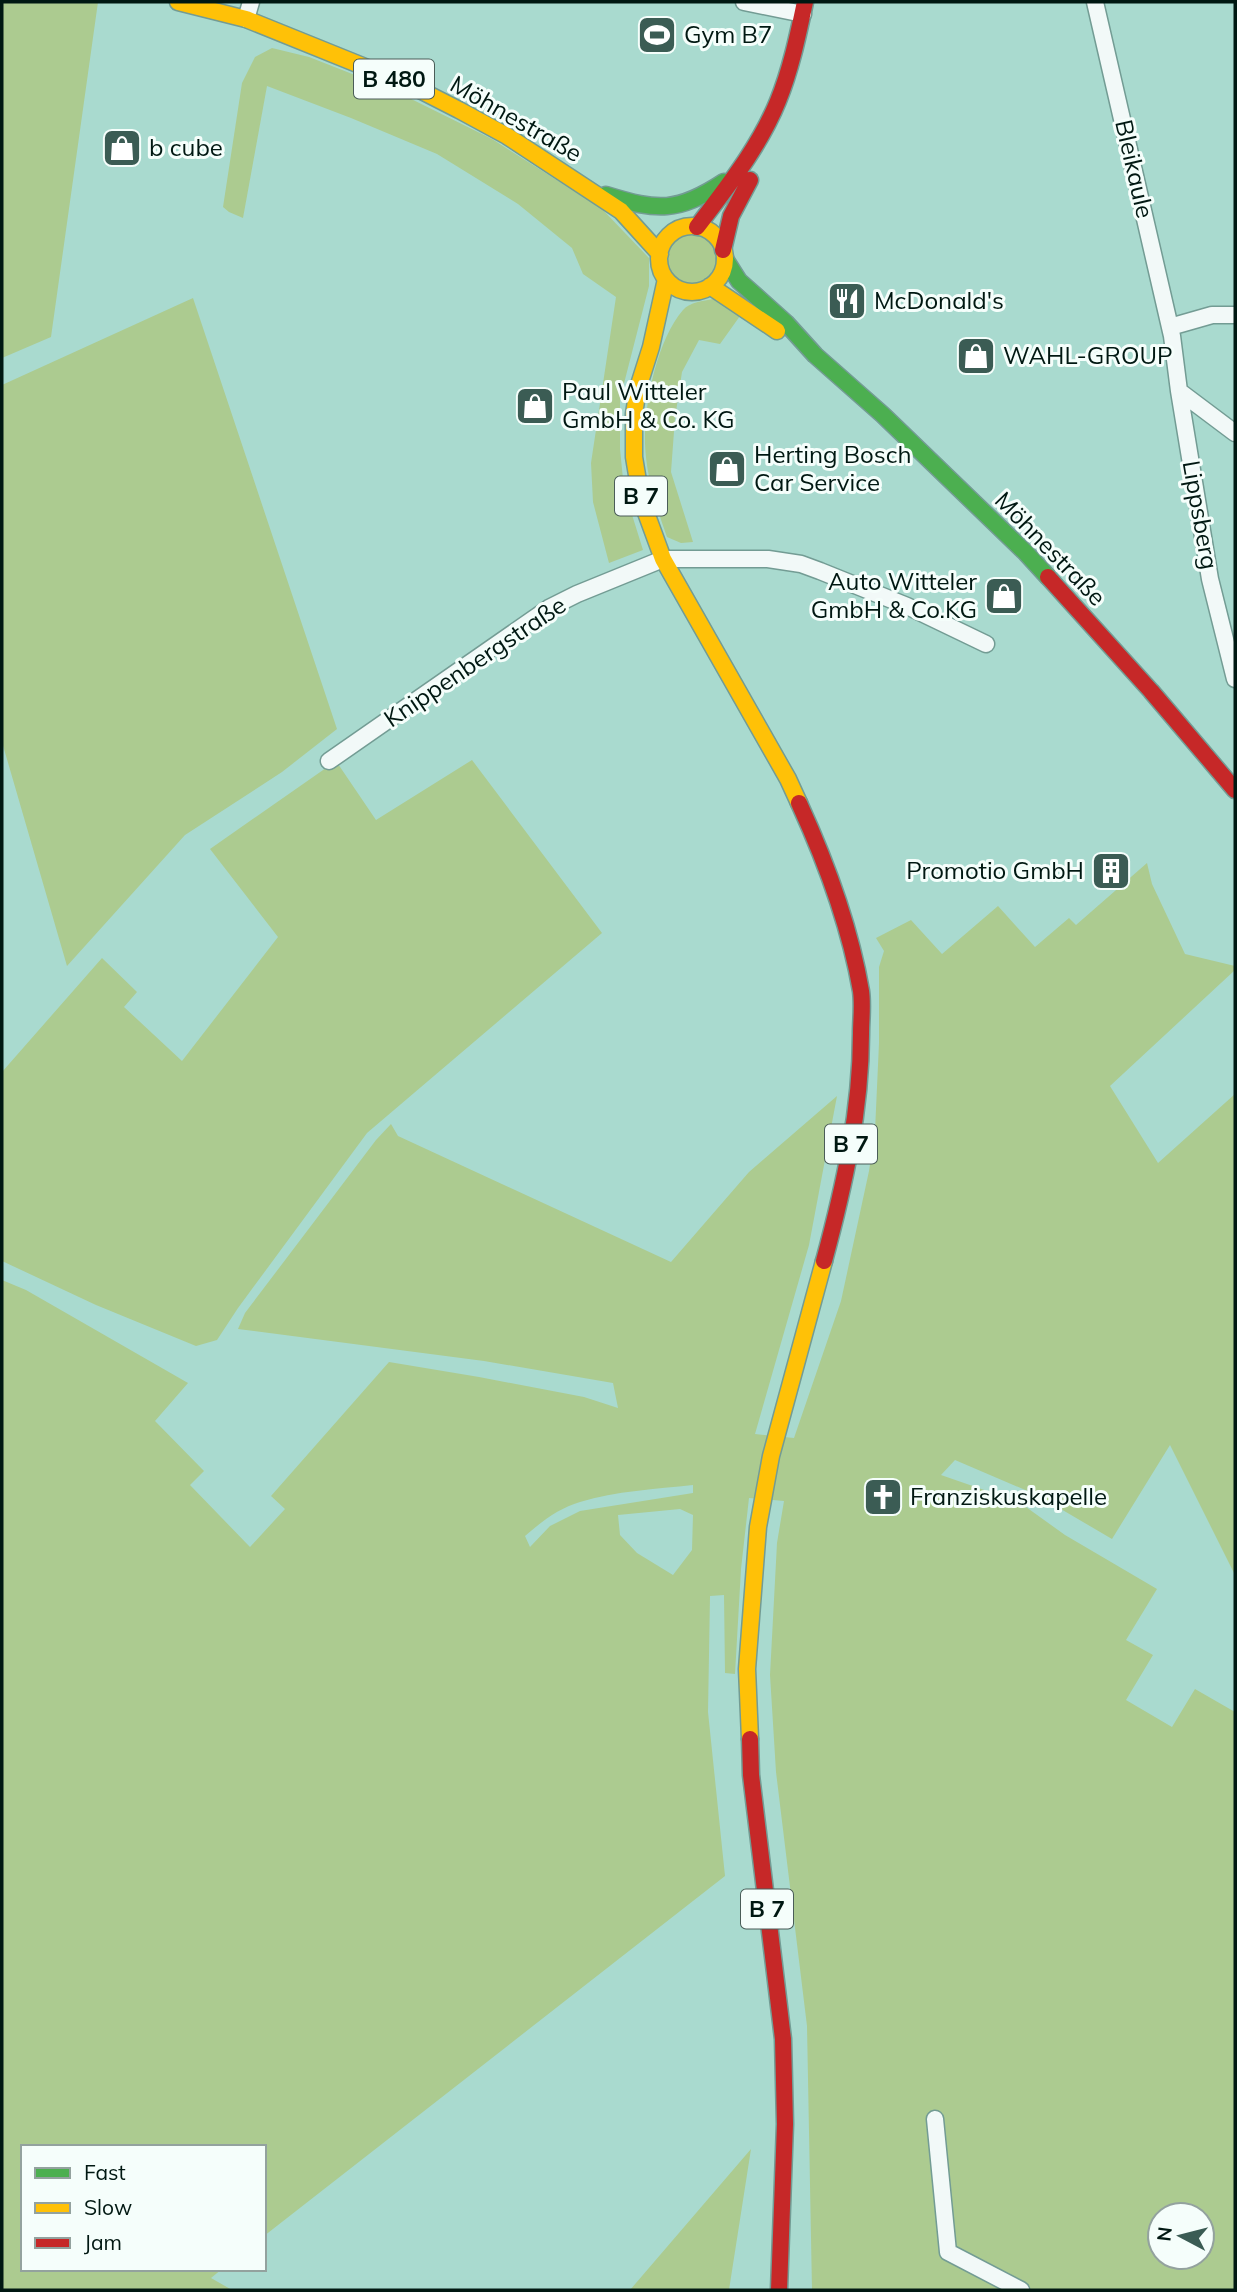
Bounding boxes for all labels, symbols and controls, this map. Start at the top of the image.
sports icon: Gym B7 [636,14,678,56]
place label: Gym B7 [684,19,772,49]
road number: B 480 [354,60,434,99]
street label: Möhnestraße [445,68,588,168]
street label: Bleikaule [1109,117,1161,221]
shop icon: b cube [101,127,143,169]
place label: b cube [149,132,223,162]
restaurant icon: McDonald's [826,280,868,322]
place label: McDonald's [874,285,1004,315]
shop icon: WAHL-GROUP [955,335,997,377]
place label: WAHL-GROUP [1003,340,1173,370]
place label: Paul Witteler GmbH & Co. KG [562,376,735,434]
shop icon: Paul Witteler GmbH & Co. KG [514,385,556,427]
place label: Herting Bosch Car Service [754,439,912,497]
shop icon: Herting Bosch Car Service [706,448,748,490]
street label: Lippsberg [1177,458,1225,572]
road number: B 7 [615,476,667,516]
street label: Möhnestraße [989,485,1113,612]
place label: Auto Witteler GmbH & Co.KG [811,566,977,624]
shop icon: Auto Witteler GmbH & Co.KG [983,575,1025,617]
street label: Knippenbergstraße [378,589,571,733]
building icon: Promotio GmbH [1090,850,1132,892]
place label: Promotio GmbH [906,855,1084,885]
road number: B 7 [825,1124,877,1163]
church icon: Franziskuskapelle [862,1476,904,1518]
place label: Franziskuskapelle [910,1481,1107,1511]
road number: B 7 [741,1890,793,1928]
legend [21,2145,266,2271]
text: Fast [84,2159,126,2185]
text: Slow [84,2194,132,2220]
north arrow [1146,2201,1216,2271]
text: N [1151,2225,1177,2243]
text: Jam [84,2229,122,2255]

